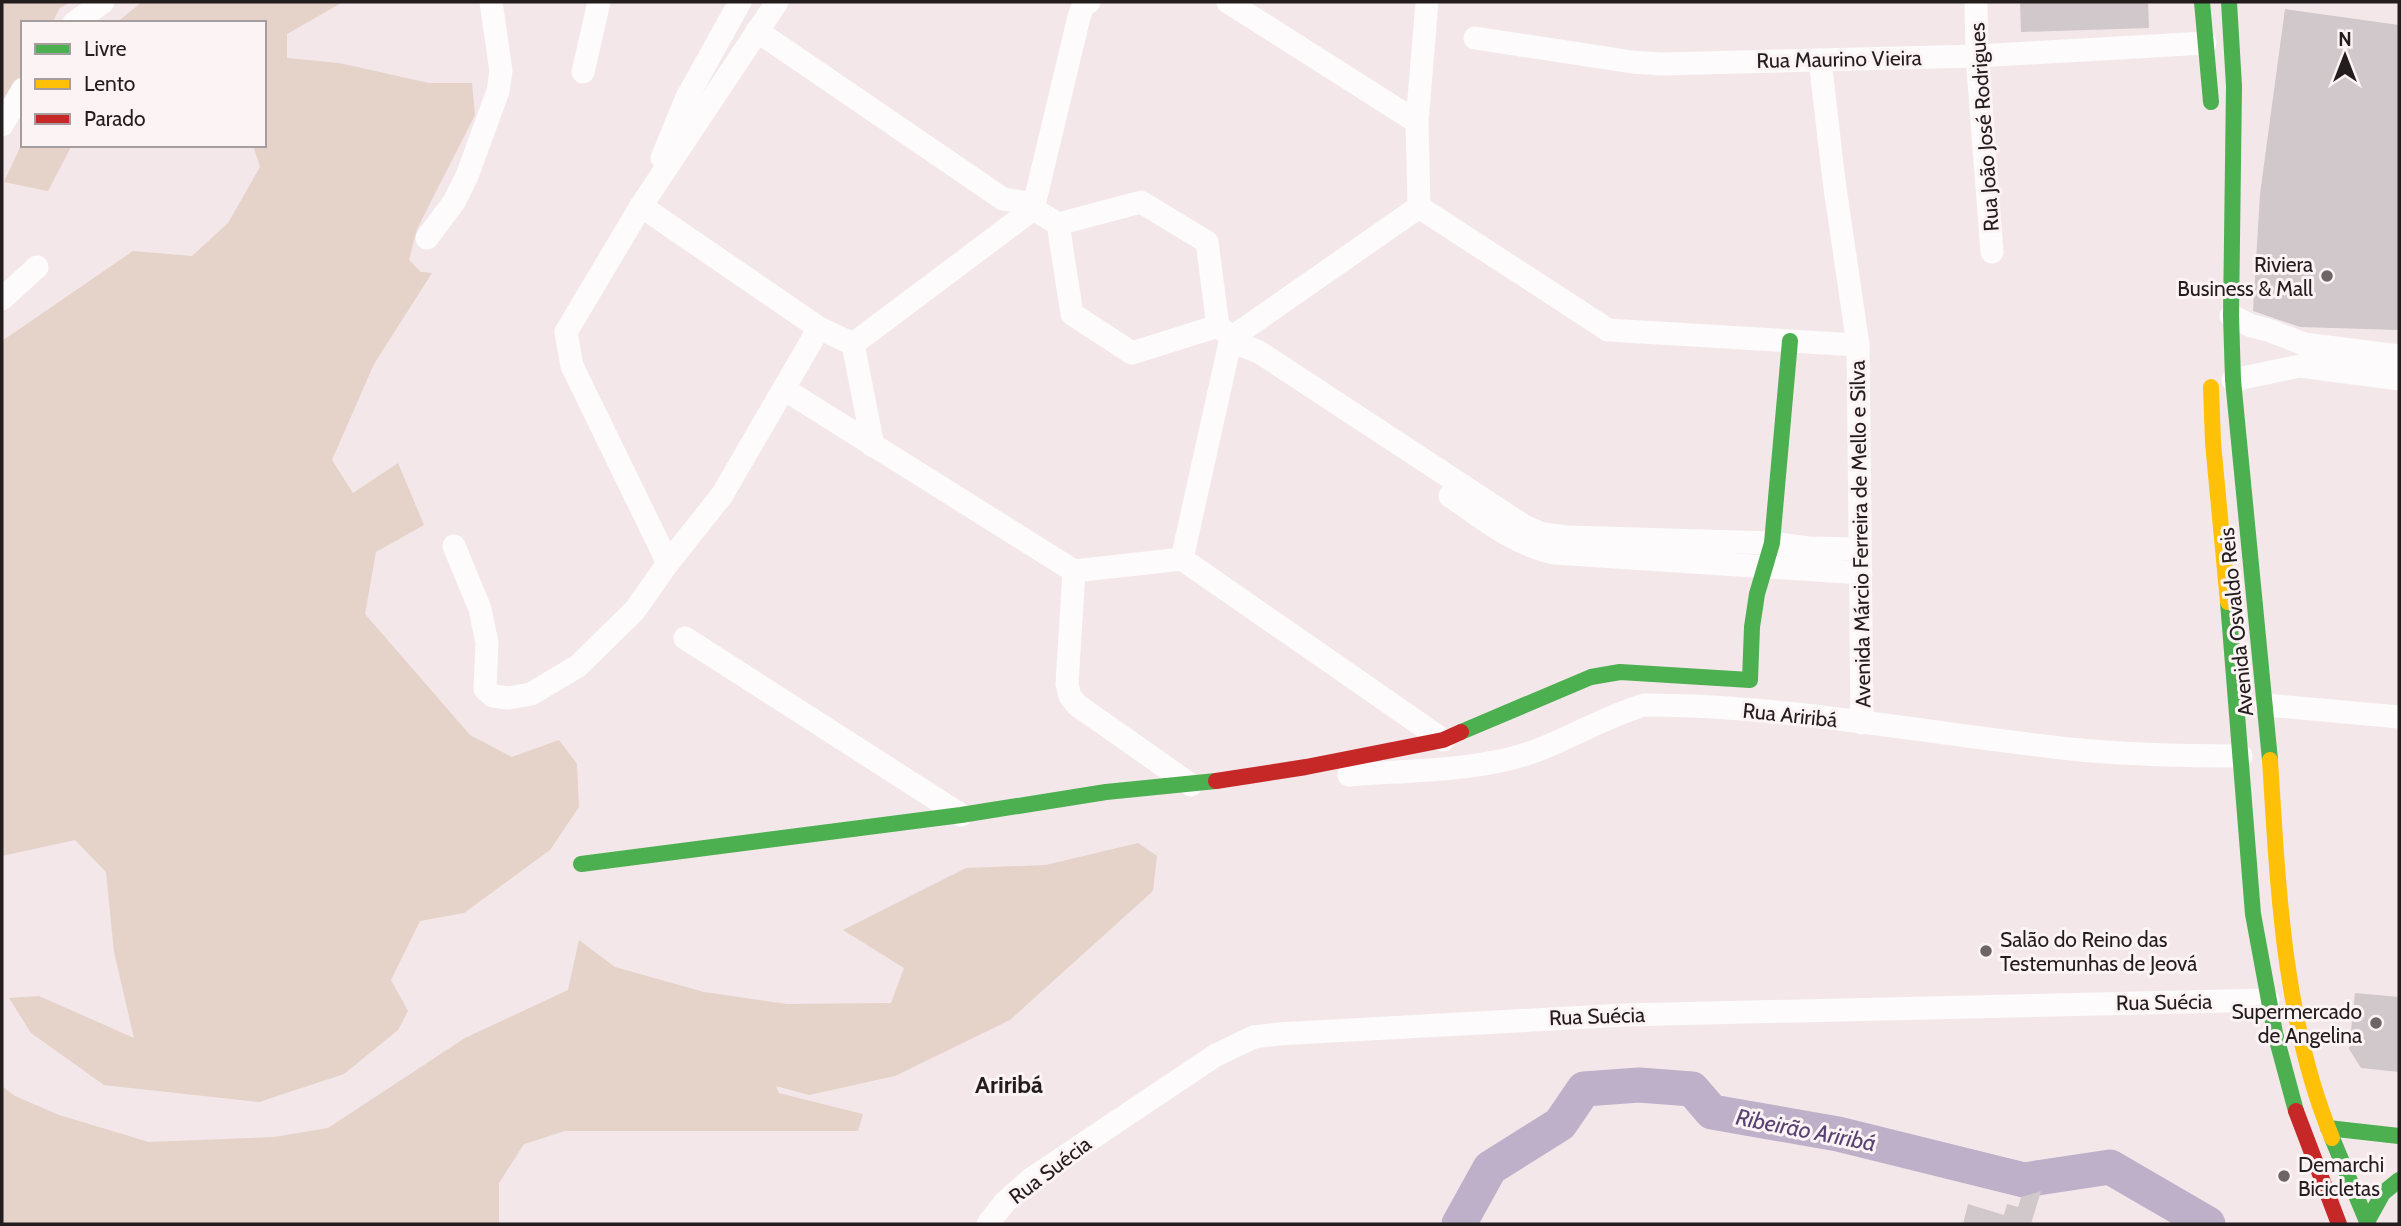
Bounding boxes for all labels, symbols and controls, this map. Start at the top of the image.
legend [21,21,266,147]
street label: Rua João José Rodrigues [1964,21,2004,232]
north arrow [2310,21,2380,91]
text: N [2338,28,2352,51]
text: Livre [84,36,127,61]
street label: Rua Maurino Vieira [1756,45,1922,73]
text: Lento [84,71,135,96]
text: Parado [84,106,146,131]
place label: Riviera Business & Mall [2177,252,2313,301]
marker: Riviera Business & Mall [2319,268,2335,284]
street label: Avenida Márcio Ferreira de Mello e Silva [1844,360,1876,708]
street label: Avenida Osvaldo Reis [2214,526,2258,718]
street label: Rua Ariribá [1741,698,1839,732]
place label: Salão do Reino das Testemunhas de Jeová [2000,927,2197,976]
marker: Salão do Reino das Testemunhas de Jeová [1978,943,1994,959]
street label: Rua Suécia [2116,989,2212,1015]
place label: Supermercado de Angelina [2231,999,2362,1048]
street label: Rua Suécia [1548,1002,1646,1030]
marker: Supermercado de Angelina [2368,1015,2384,1031]
district label: Ariribá [975,1070,1043,1099]
water label: Ribeirão Ariribá [1733,1103,1879,1157]
street label: Rua Suécia [1004,1131,1096,1209]
place label: Demarchi Bicicletas [2298,1152,2384,1201]
marker: Demarchi Bicicletas [2276,1168,2292,1184]

